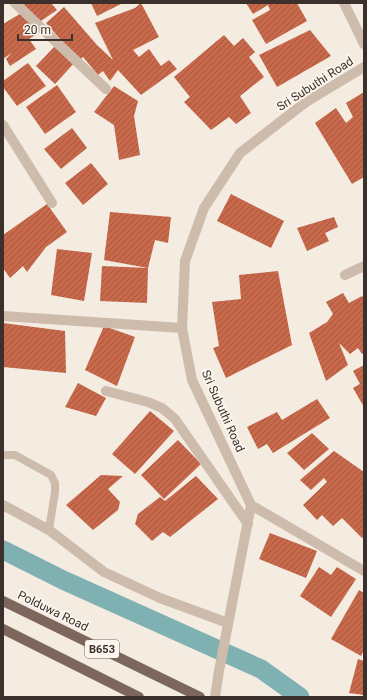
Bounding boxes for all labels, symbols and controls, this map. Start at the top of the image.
scale bar [18,16,72,42]
text: 20 m [24,23,51,37]
street label: Sri Subuthi Road [274,54,356,114]
street label: Sri Subuthi Road [199,368,247,454]
street label: Polduwa Road [15,588,91,634]
road number: B653 [85,640,119,658]

